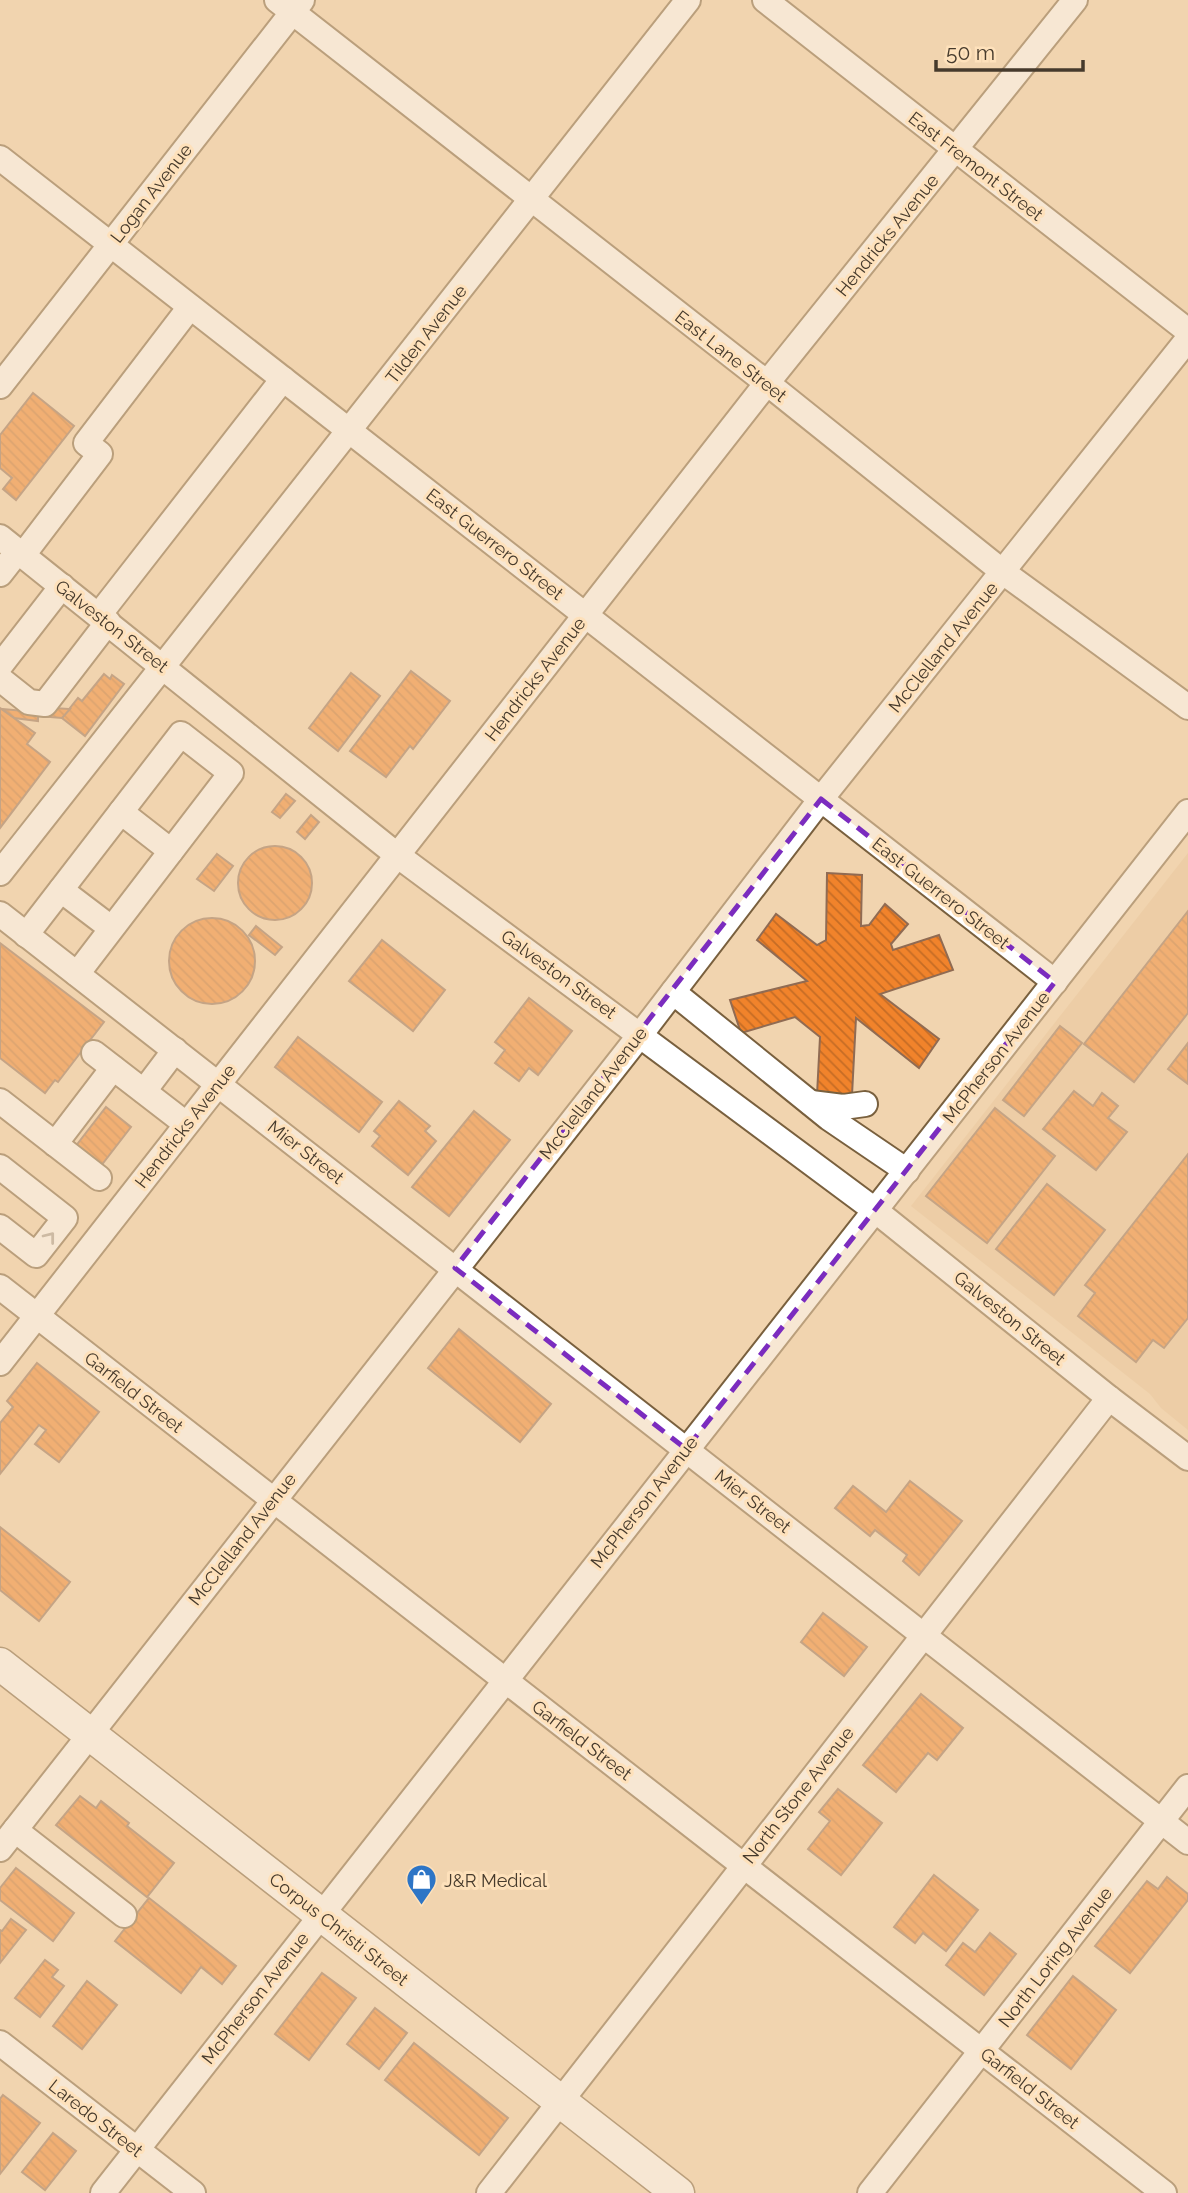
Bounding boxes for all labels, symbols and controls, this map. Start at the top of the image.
scale bar [936,28,1083,72]
text: 50 m [946,40,995,65]
street label: East Fremont Street [905,107,1047,225]
street label: Logan Avenue [106,139,196,247]
street label: Hendricks Avenue [831,169,943,300]
street label: Tilden Avenue [381,280,471,387]
street label: East Lane Street [671,306,791,406]
street label: East Guerrero Street [422,484,568,604]
street label: Galveston Street [51,575,173,677]
street label: McClelland Avenue [884,577,1002,716]
street label: Hendricks Avenue [480,613,590,745]
street label: East Guerrero Street [868,833,1014,953]
street label: Galveston Street [497,925,621,1023]
street label: McPherson Avenue [938,987,1054,1127]
street label: McClelland Avenue [535,1022,651,1163]
street label: Hendricks Avenue [130,1060,240,1192]
street label: Mier Street [264,1116,348,1188]
one-way arrow [41,1232,54,1245]
street label: Galveston Street [950,1267,1070,1369]
street label: Garfield Street [81,1347,187,1437]
street label: McPherson Avenue [586,1432,702,1572]
street label: Mier Street [711,1465,795,1537]
street label: McClelland Avenue [184,1468,300,1609]
street label: Garfield Street [528,1696,636,1784]
street label: North Stone Avenue [738,1722,858,1867]
shop icon: J&R Medical [404,1863,438,1907]
street label: Corpus Christi Street [265,1868,413,1990]
place label: J&R Medical [444,1870,547,1891]
street label: North Loring Avenue [994,1882,1116,2031]
street label: McPherson Avenue [197,1928,313,2068]
street label: Garfield Street [977,2043,1083,2133]
street label: Laredo Street [45,2075,147,2161]

